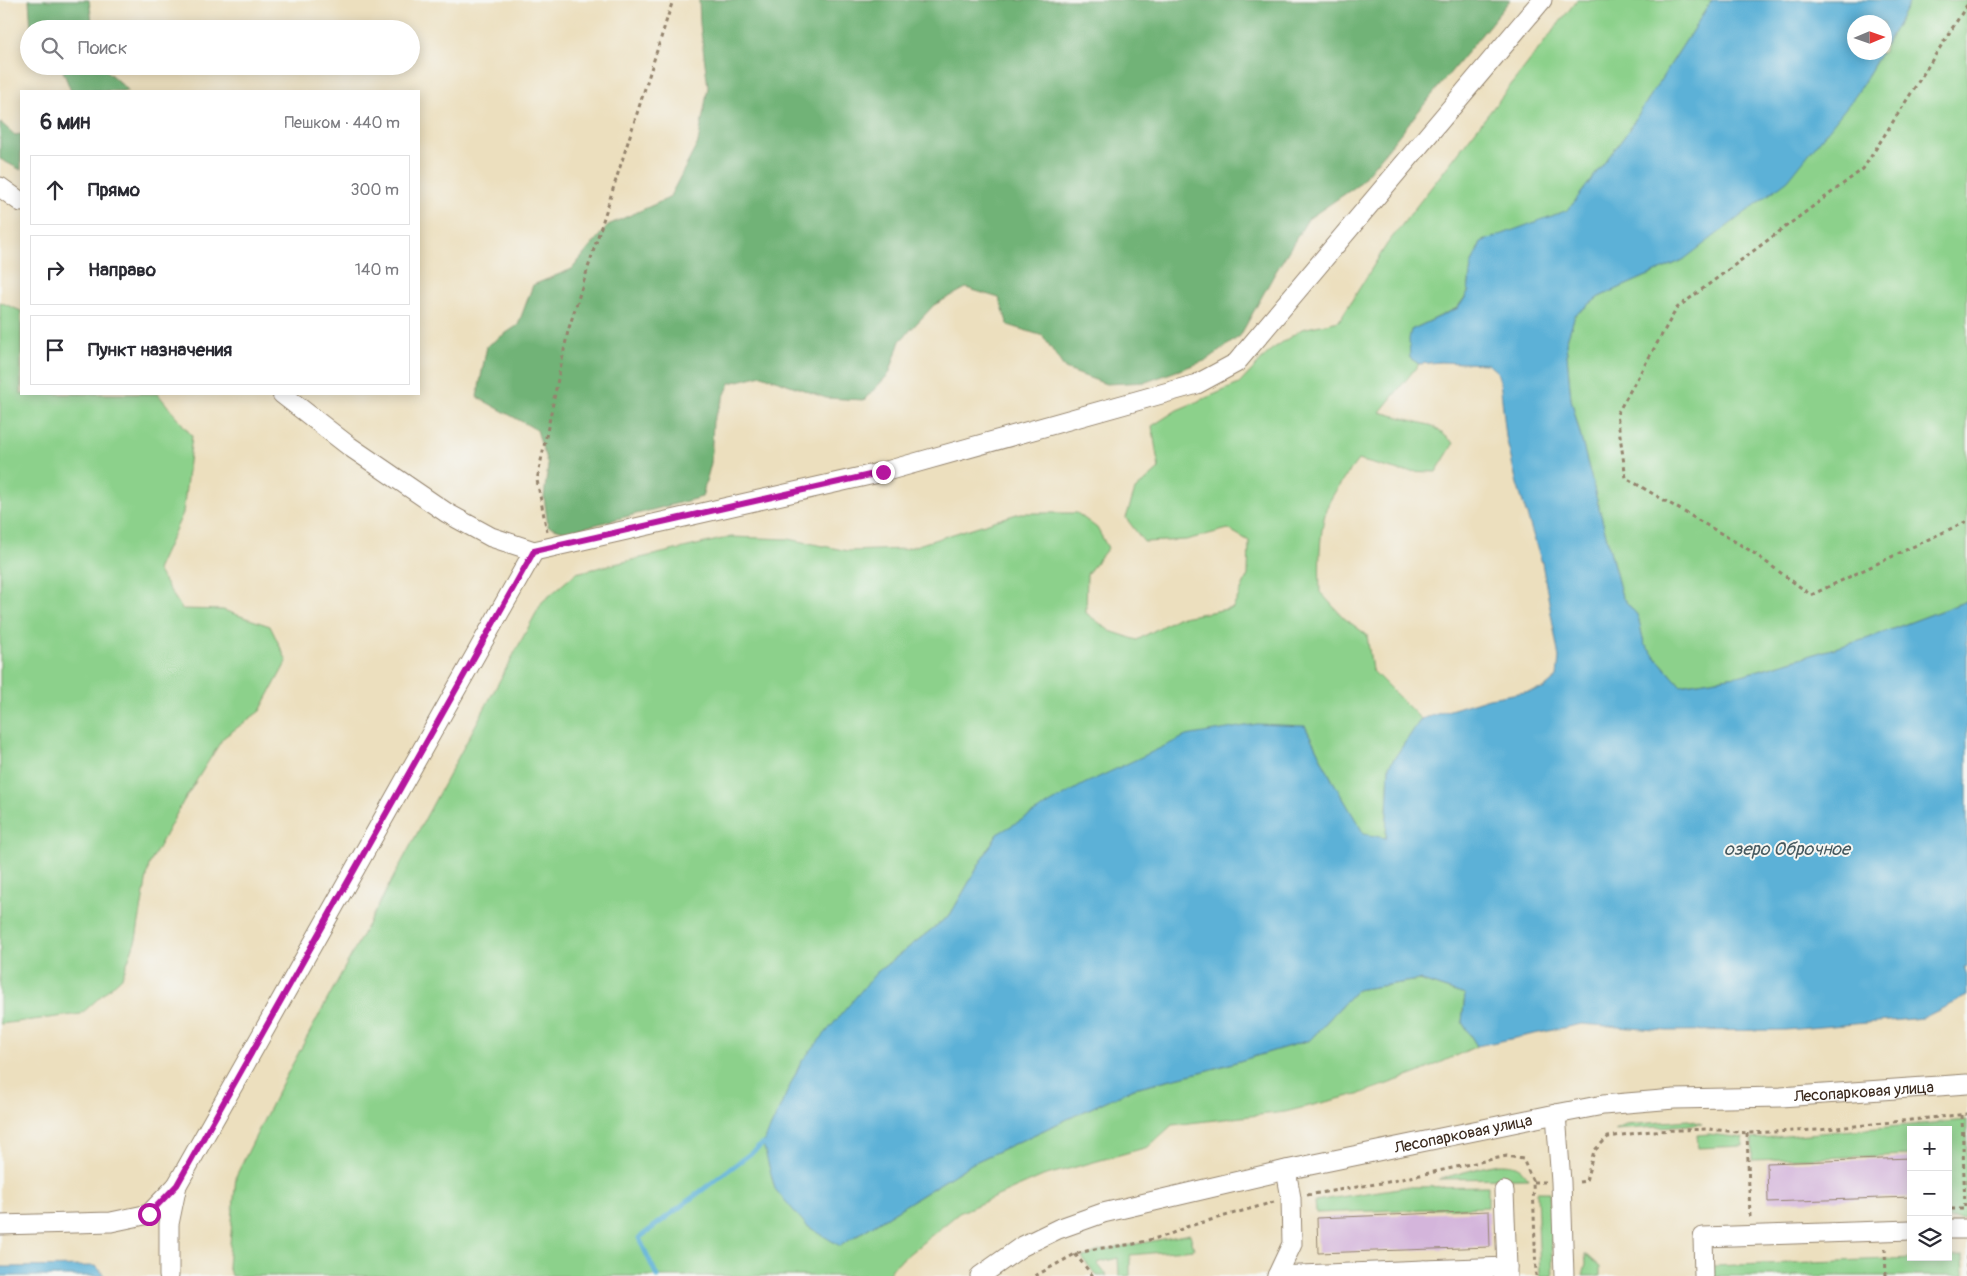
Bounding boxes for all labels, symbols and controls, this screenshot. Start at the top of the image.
north arrow [1847,15,1892,60]
search box [20,20,420,75]
icon: search [38,34,66,62]
text: Поиск [78,36,128,60]
text: 6 мин [40,109,90,136]
text: Пешком · 440 m [285,113,400,133]
icon: ahead [41,176,69,204]
text: Прямо [88,178,140,202]
text: 300 m [351,180,399,200]
icon: right [41,256,69,284]
text: Направо [88,258,156,282]
text: 140 m [355,260,399,280]
icon: arrive [41,336,69,364]
text: Пункт назначения [88,338,232,362]
route end [872,461,895,484]
water label: озеро Оброчное [1724,838,1852,861]
street label: Лесопарковая улица [1792,1077,1935,1107]
street label: Лесопарковая улица [1392,1110,1534,1159]
map controls [1907,1126,1952,1261]
button: + [1907,1126,1952,1171]
button: − [1907,1171,1952,1216]
route start [138,1203,161,1226]
button: layers [1907,1216,1952,1261]

